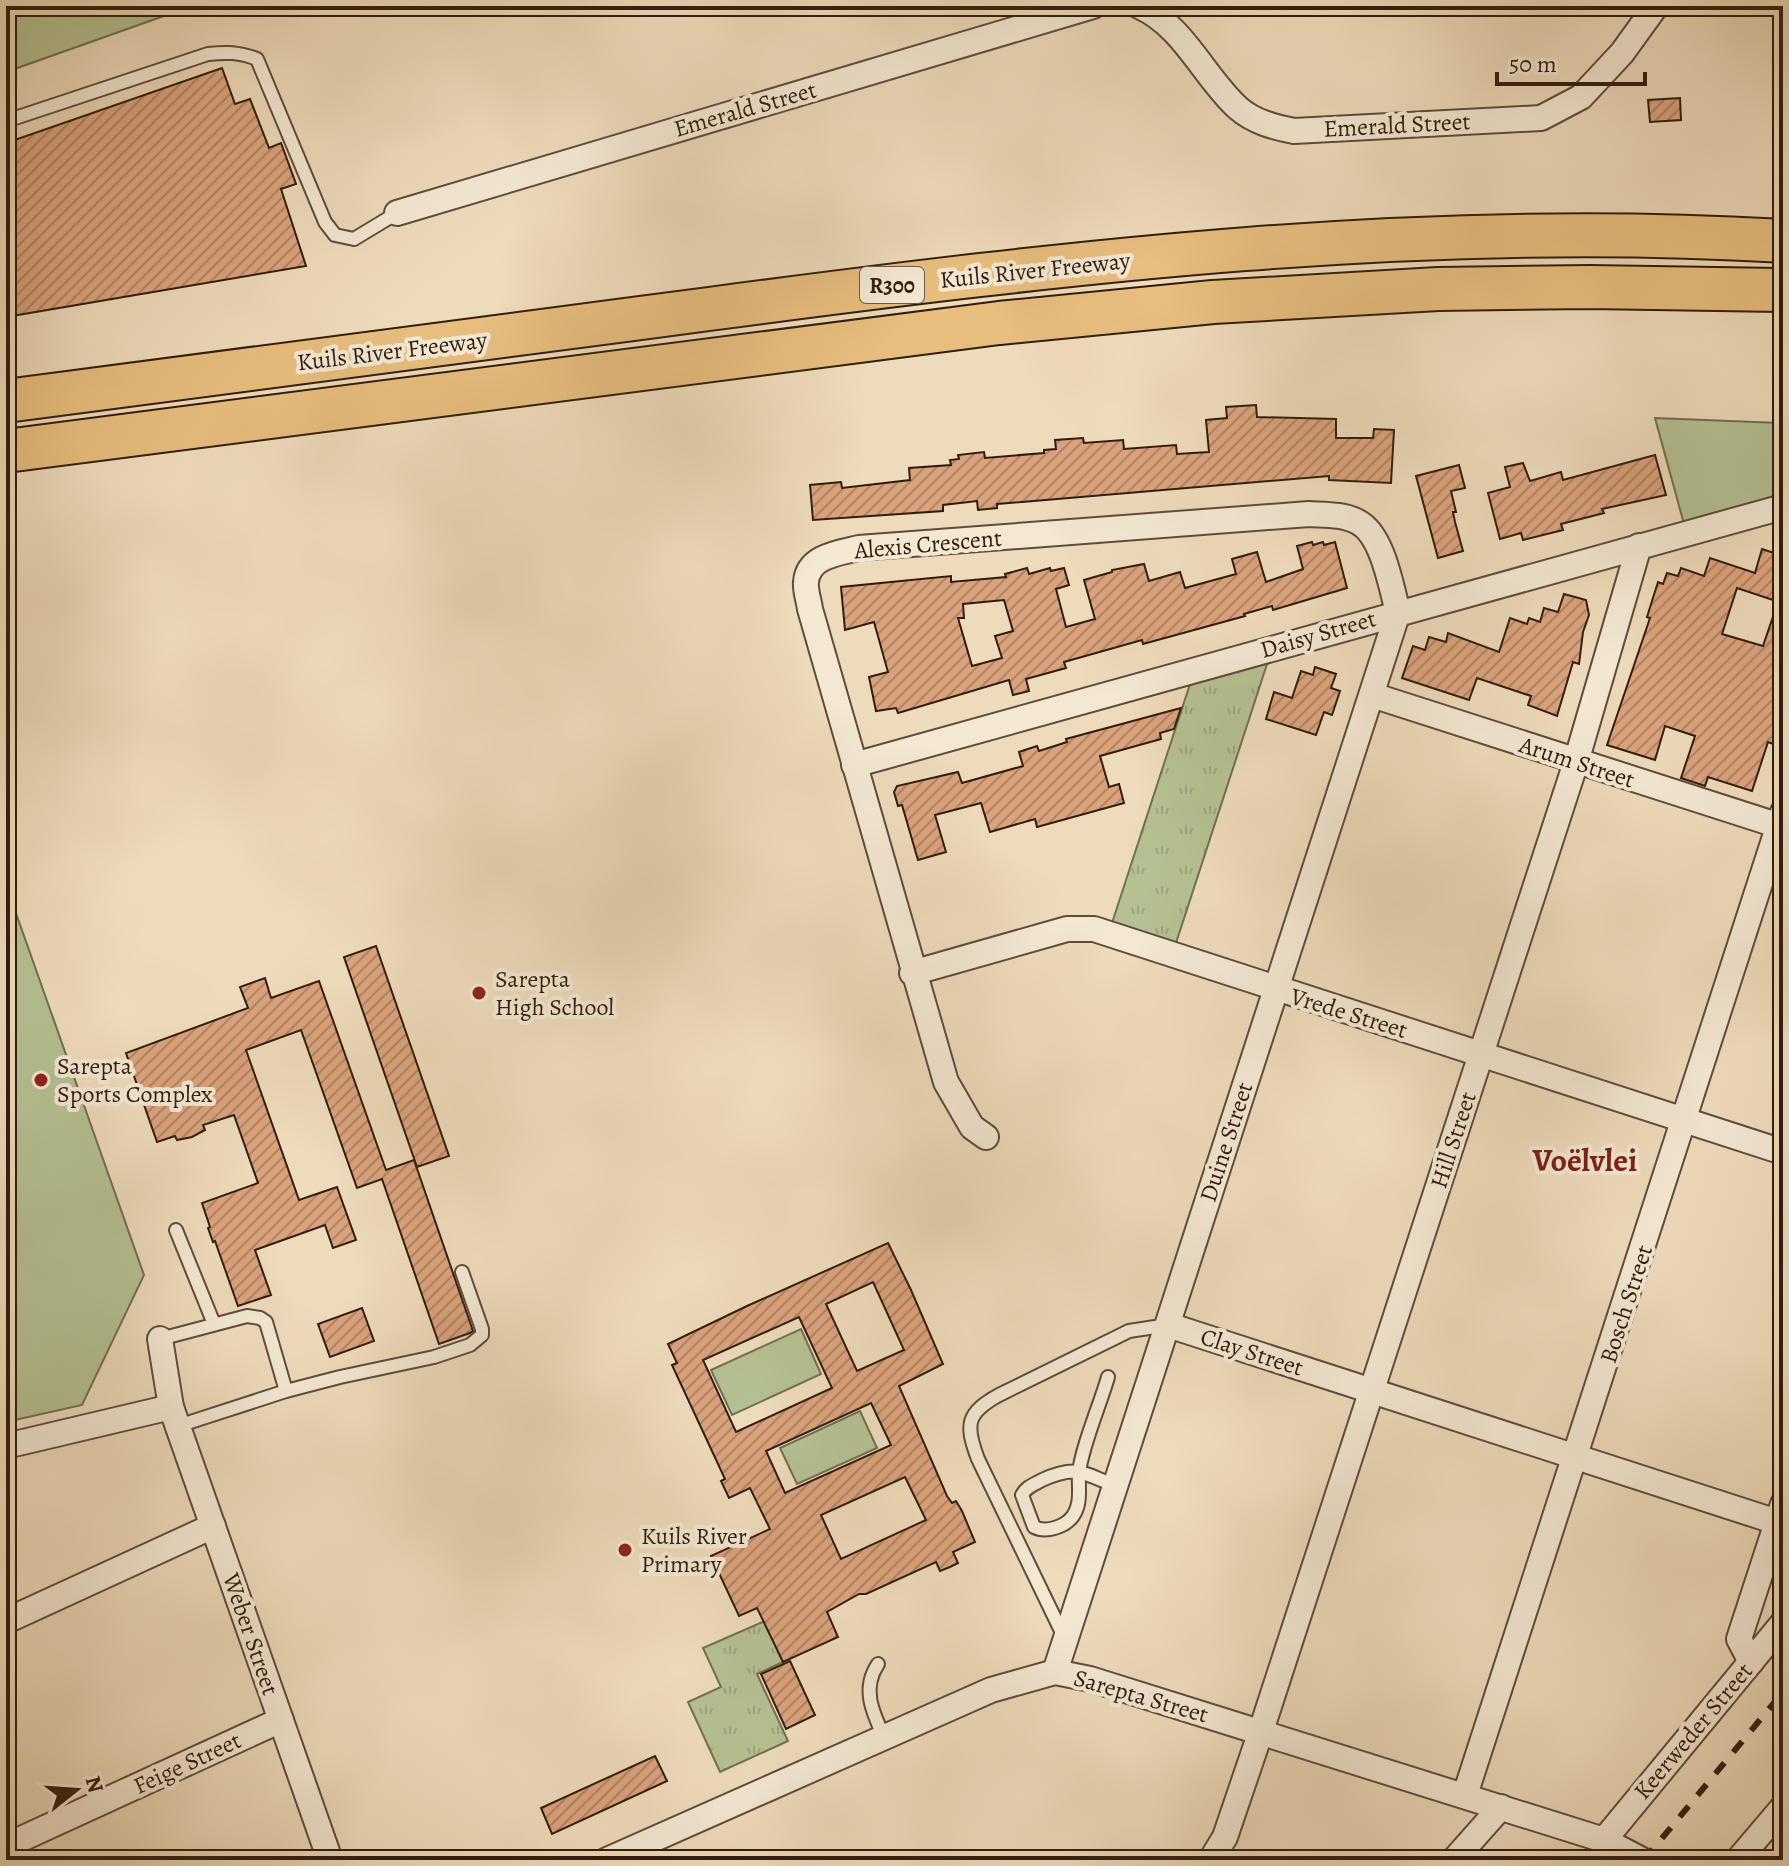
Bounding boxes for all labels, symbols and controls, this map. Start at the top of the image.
scale bar [1497,36,1645,86]
text: 50 m [1509,48,1557,80]
street label: Emerald Street [670,73,820,145]
street label: Emerald Street [1323,105,1471,145]
street label: Kuils River Freeway [938,244,1132,296]
road number: R300 [860,267,924,303]
street label: Kuils River Freeway [295,323,489,379]
street label: Alexis Crescent [852,522,1003,566]
street label: Daisy Street [1256,602,1380,666]
street label: Arum Street [1514,728,1639,796]
place label: Sarepta High School [495,963,614,1023]
street label: Vrede Street [1286,980,1412,1046]
marker: Sarepta High School [470,984,488,1002]
place label: Sarepta Sports Complex [57,1050,213,1110]
marker: Sarepta Sports Complex [32,1071,50,1089]
street label: Duine Street [1192,1078,1260,1206]
street label: Hill Street [1422,1087,1484,1193]
district label: Voëlvlei [1532,1138,1637,1182]
street label: Bosch Street [1592,1241,1660,1367]
street label: Clay Street [1197,1320,1307,1384]
place label: Kuils River Primary [641,1520,747,1580]
marker: Kuils River Primary [616,1541,634,1559]
street label: Weber Street [215,1568,287,1699]
street label: Keerweder Street [1626,1656,1760,1806]
street label: Sarepta Street [1070,1662,1212,1731]
street label: Feige Street [128,1724,246,1802]
north arrow [36,1750,116,1830]
text: N [77,1772,111,1796]

